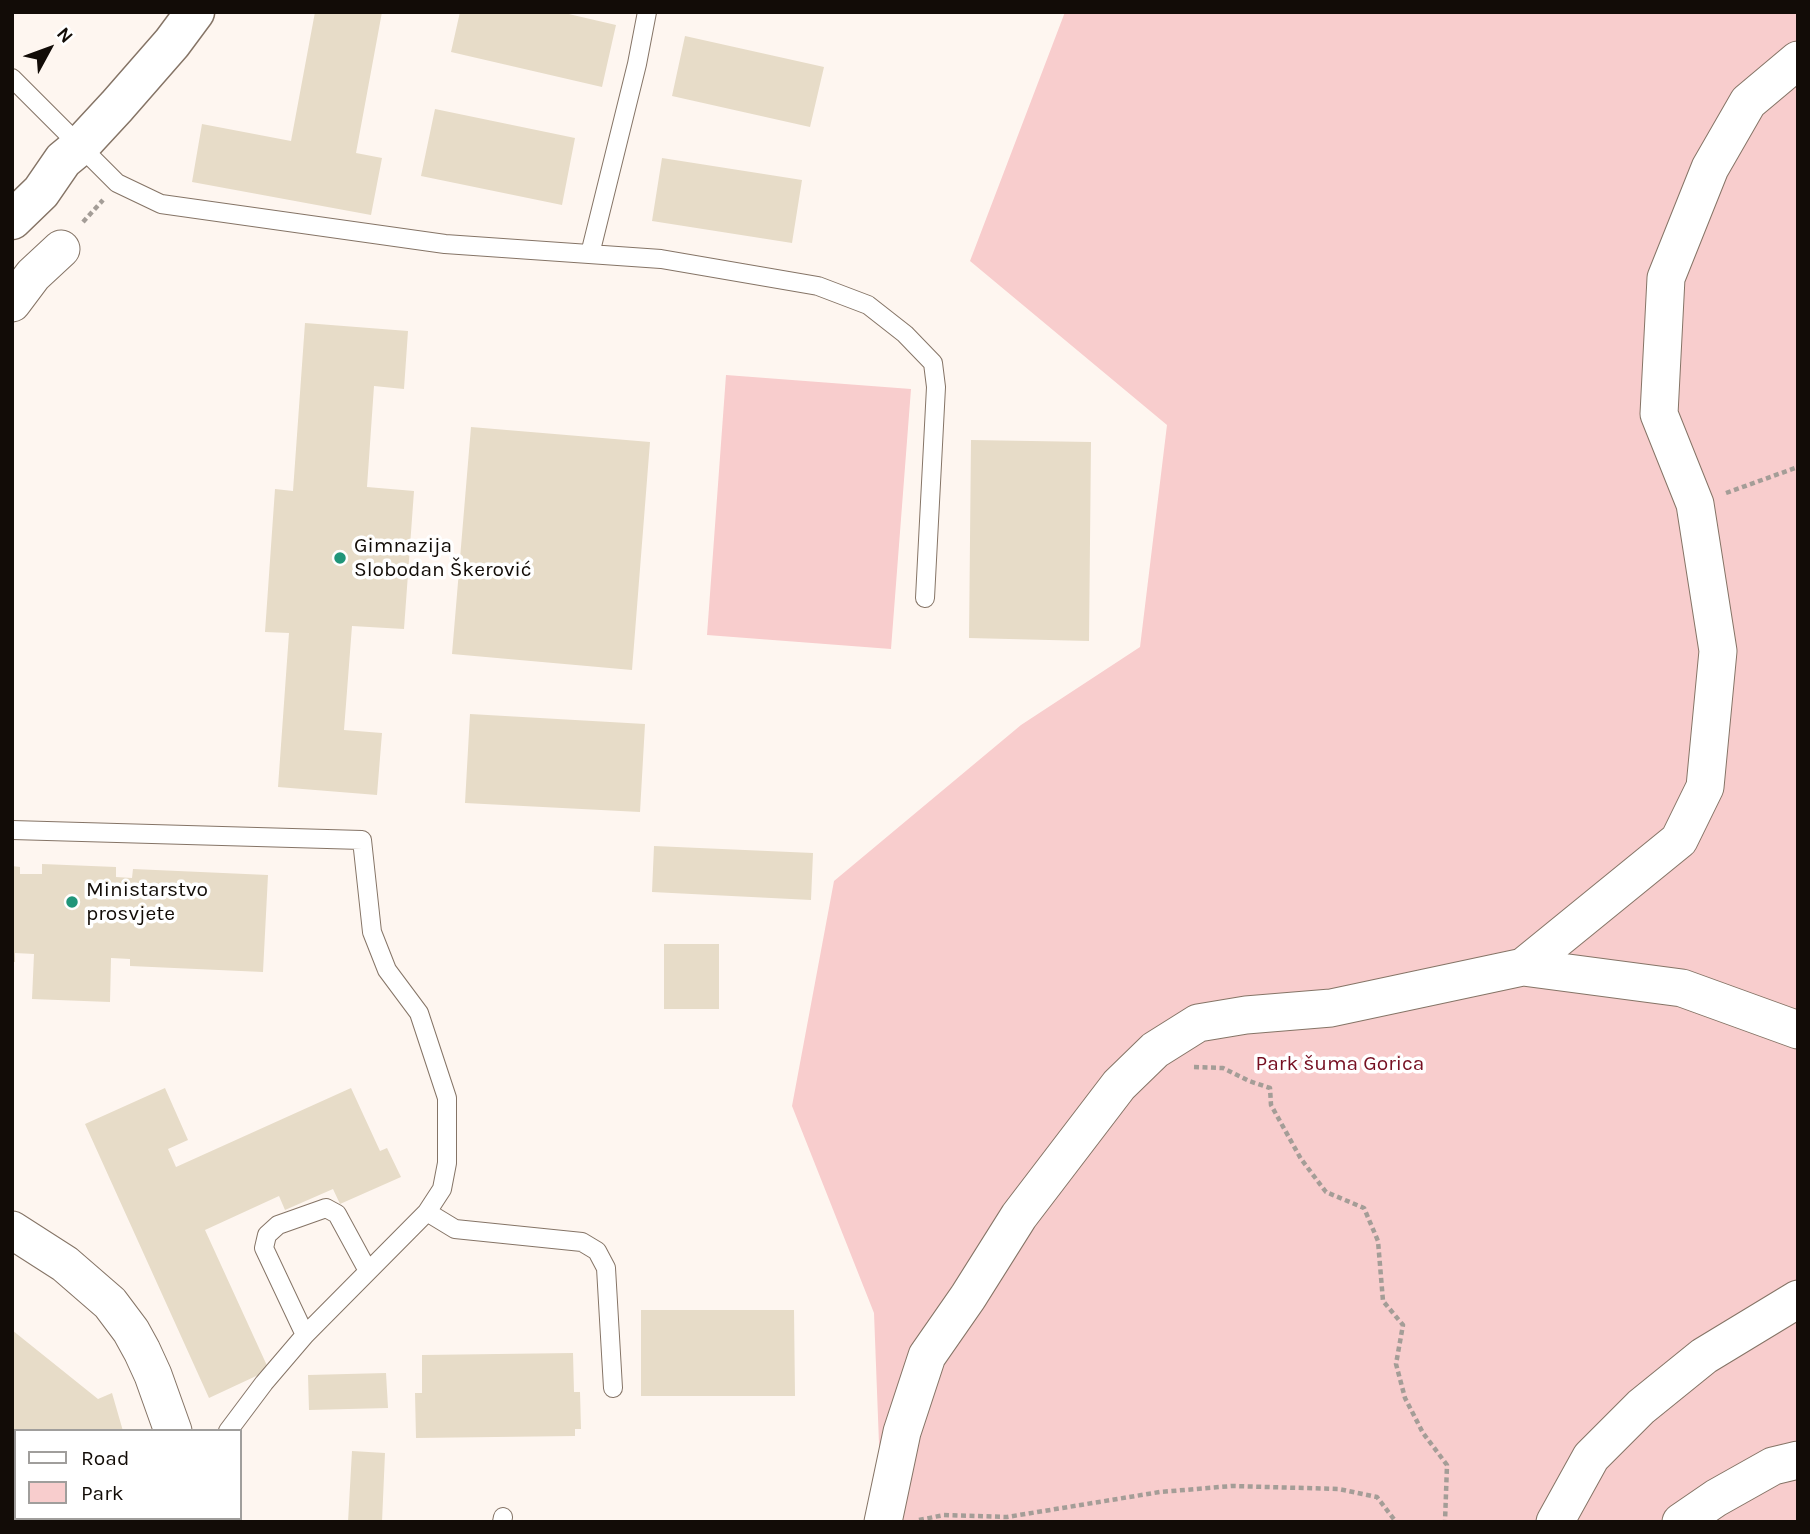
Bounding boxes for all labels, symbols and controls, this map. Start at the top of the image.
north arrow [14,14,84,84]
text: N [52,23,78,48]
place label: Gimnazija Slobodan Škerović [354,533,532,583]
marker: Gimnazija Slobodan Škerović [332,550,348,566]
place label: Ministarstvo prosvjete [86,877,208,927]
marker: Ministarstvo prosvjete [64,894,80,910]
park label: Park šuma Gorica [1256,1051,1424,1077]
legend [14,1429,242,1520]
text: Road [81,1446,129,1470]
text: Park [81,1481,124,1505]

